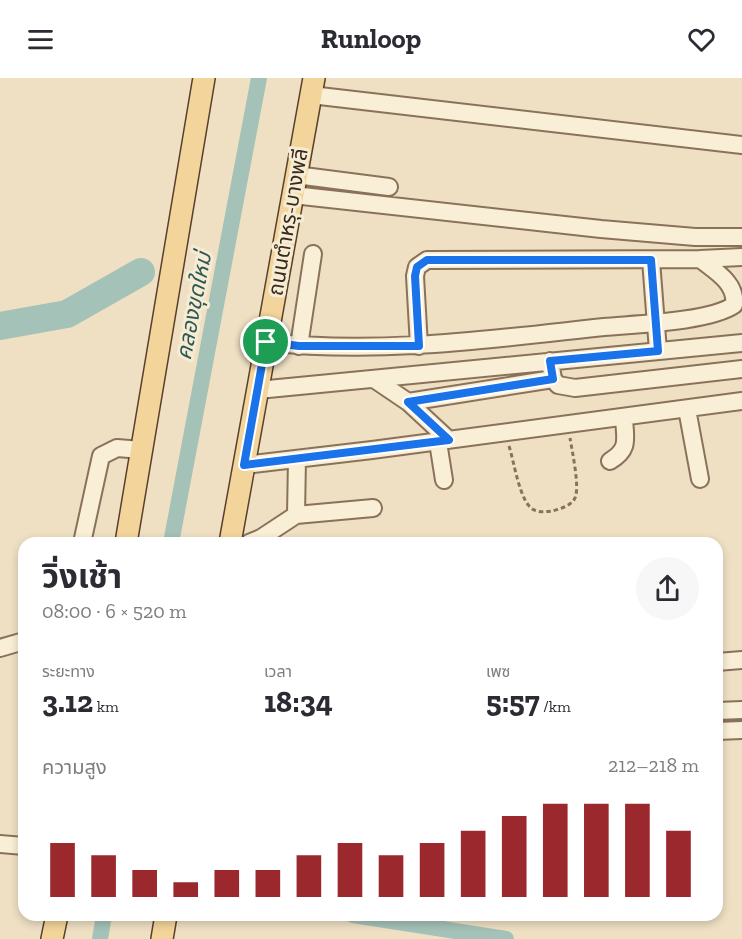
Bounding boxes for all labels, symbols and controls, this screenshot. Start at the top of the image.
icon: menu [24,23,57,56]
text: Runloop [321,23,421,55]
icon: heart [685,23,718,56]
street label: ถนนตำหรุ-บางพลี [262,146,314,298]
water label: คลองขุดใหม่ [170,247,218,362]
pin [240,316,291,367]
icon: arrive [249,325,282,358]
text: วิ่งเช้า [42,557,122,596]
button: share [636,557,699,620]
text: 08:00 · 6 × 520 m [42,599,187,623]
text: ระยะทาง [42,662,95,681]
text: เวลา [264,662,292,681]
text: เพซ [486,662,510,681]
text: 3.12 [42,684,93,720]
text: 18:34 [264,684,333,720]
text: 5:57 [486,684,540,720]
text: km [93,697,119,716]
text: /km [540,697,571,716]
text: 212–218 m [608,753,699,777]
text: ความสูง [42,755,107,779]

